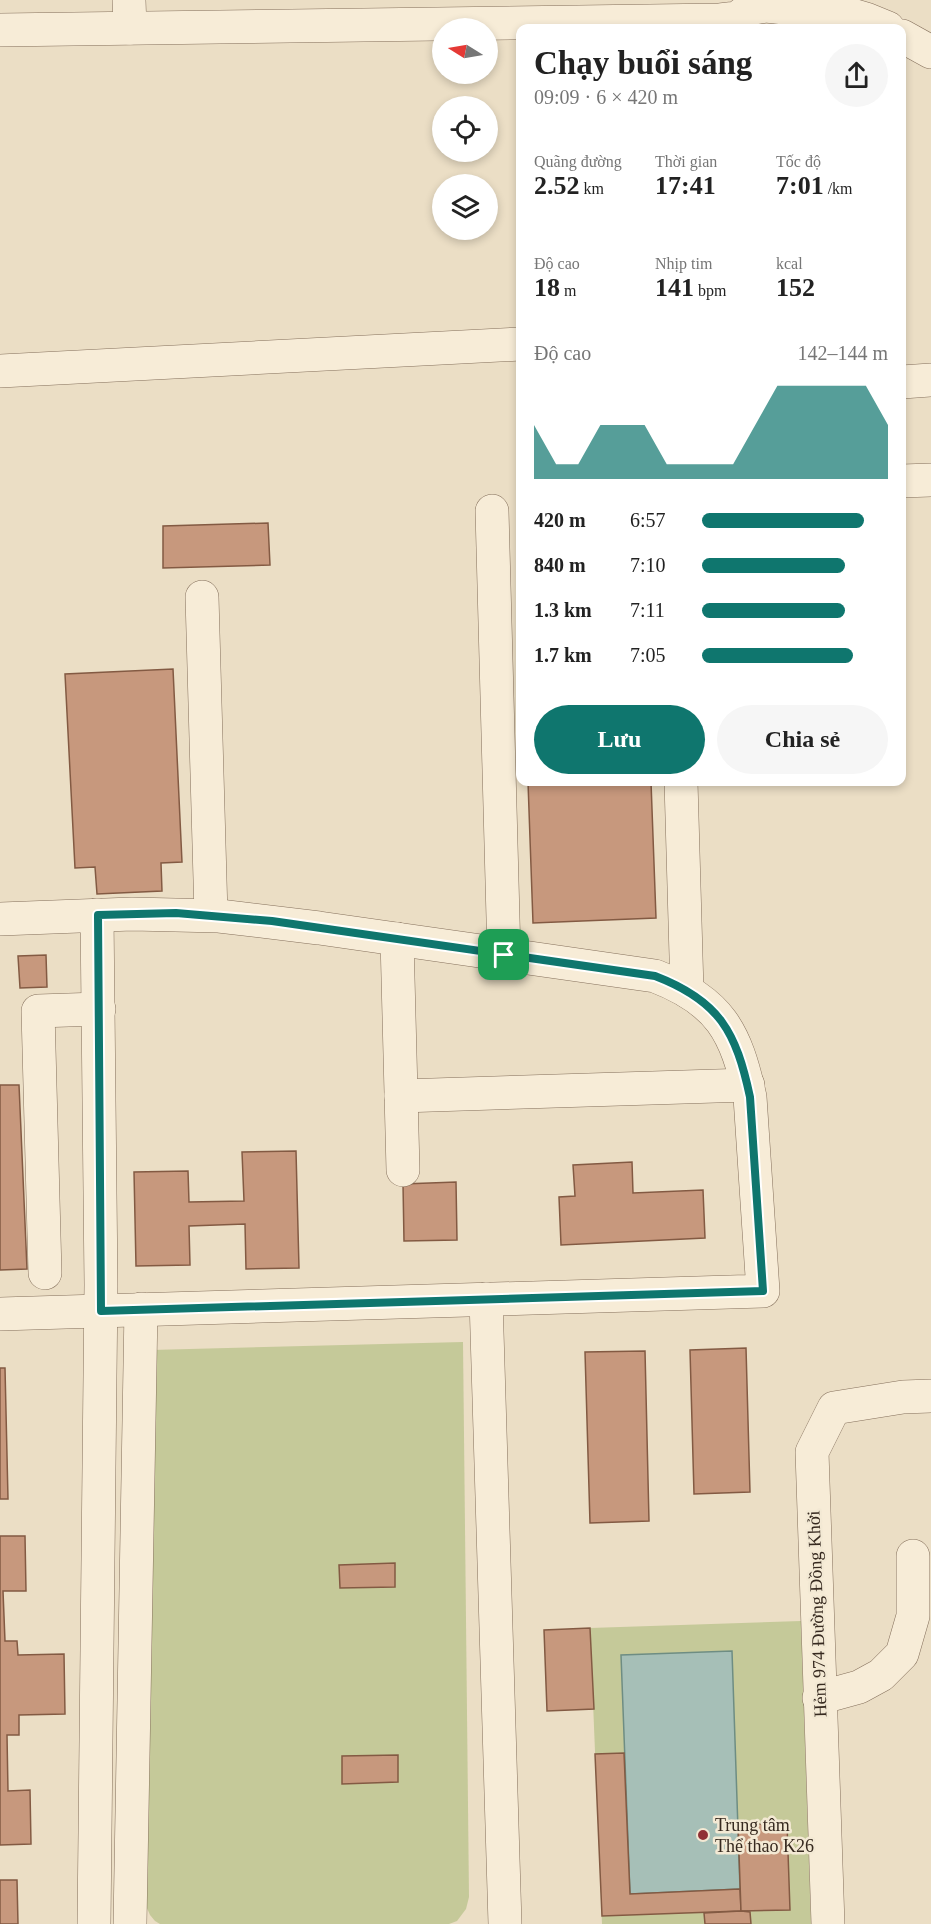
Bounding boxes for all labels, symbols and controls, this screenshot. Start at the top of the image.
north arrow [432,18,498,84]
map controls [432,18,498,240]
button: share [825,44,888,107]
text: Chạy buổi sáng [534,45,752,81]
text: 09:09 · 6 × 420 m [534,86,678,108]
button: locate [432,96,498,162]
text: Quãng đường [534,153,622,170]
text: Thời gian [655,153,717,170]
text: Tốc độ [776,153,821,170]
text: 2.52 [534,171,580,200]
text: 17:41 [655,171,716,200]
text: 7:01 [776,171,824,200]
button: layers [432,174,498,240]
text: km [580,180,604,197]
text: /km [824,180,853,197]
text: Độ cao [534,255,580,272]
text: Nhịp tim [655,255,712,272]
text: kcal [776,255,803,272]
text: 18 [534,273,560,302]
text: 141 [655,273,694,302]
text: 152 [776,273,815,302]
text: m [560,282,576,299]
text: bpm [694,282,726,299]
text: Độ cao [534,342,591,364]
text: 142–144 m [797,342,888,364]
text: 420 m [534,509,586,531]
text: 6:57 [630,509,666,531]
text: 840 m [534,554,586,576]
text: 7:10 [630,554,666,576]
text: 1.3 km [534,599,592,621]
text: 7:11 [630,599,665,621]
text: 1.7 km [534,644,592,666]
text: 7:05 [630,644,666,666]
button: Lưu [534,705,705,774]
button: Chia sẻ [717,705,888,774]
pin [478,929,529,980]
icon: arrive [487,938,520,971]
street label: Hẻm 974 Đường Đồng Khởi [803,1510,831,1718]
place label: Trung tâm Thể thao K26 [715,1815,814,1856]
marker: Trung tâm Thể thao K26 [696,1828,710,1842]

